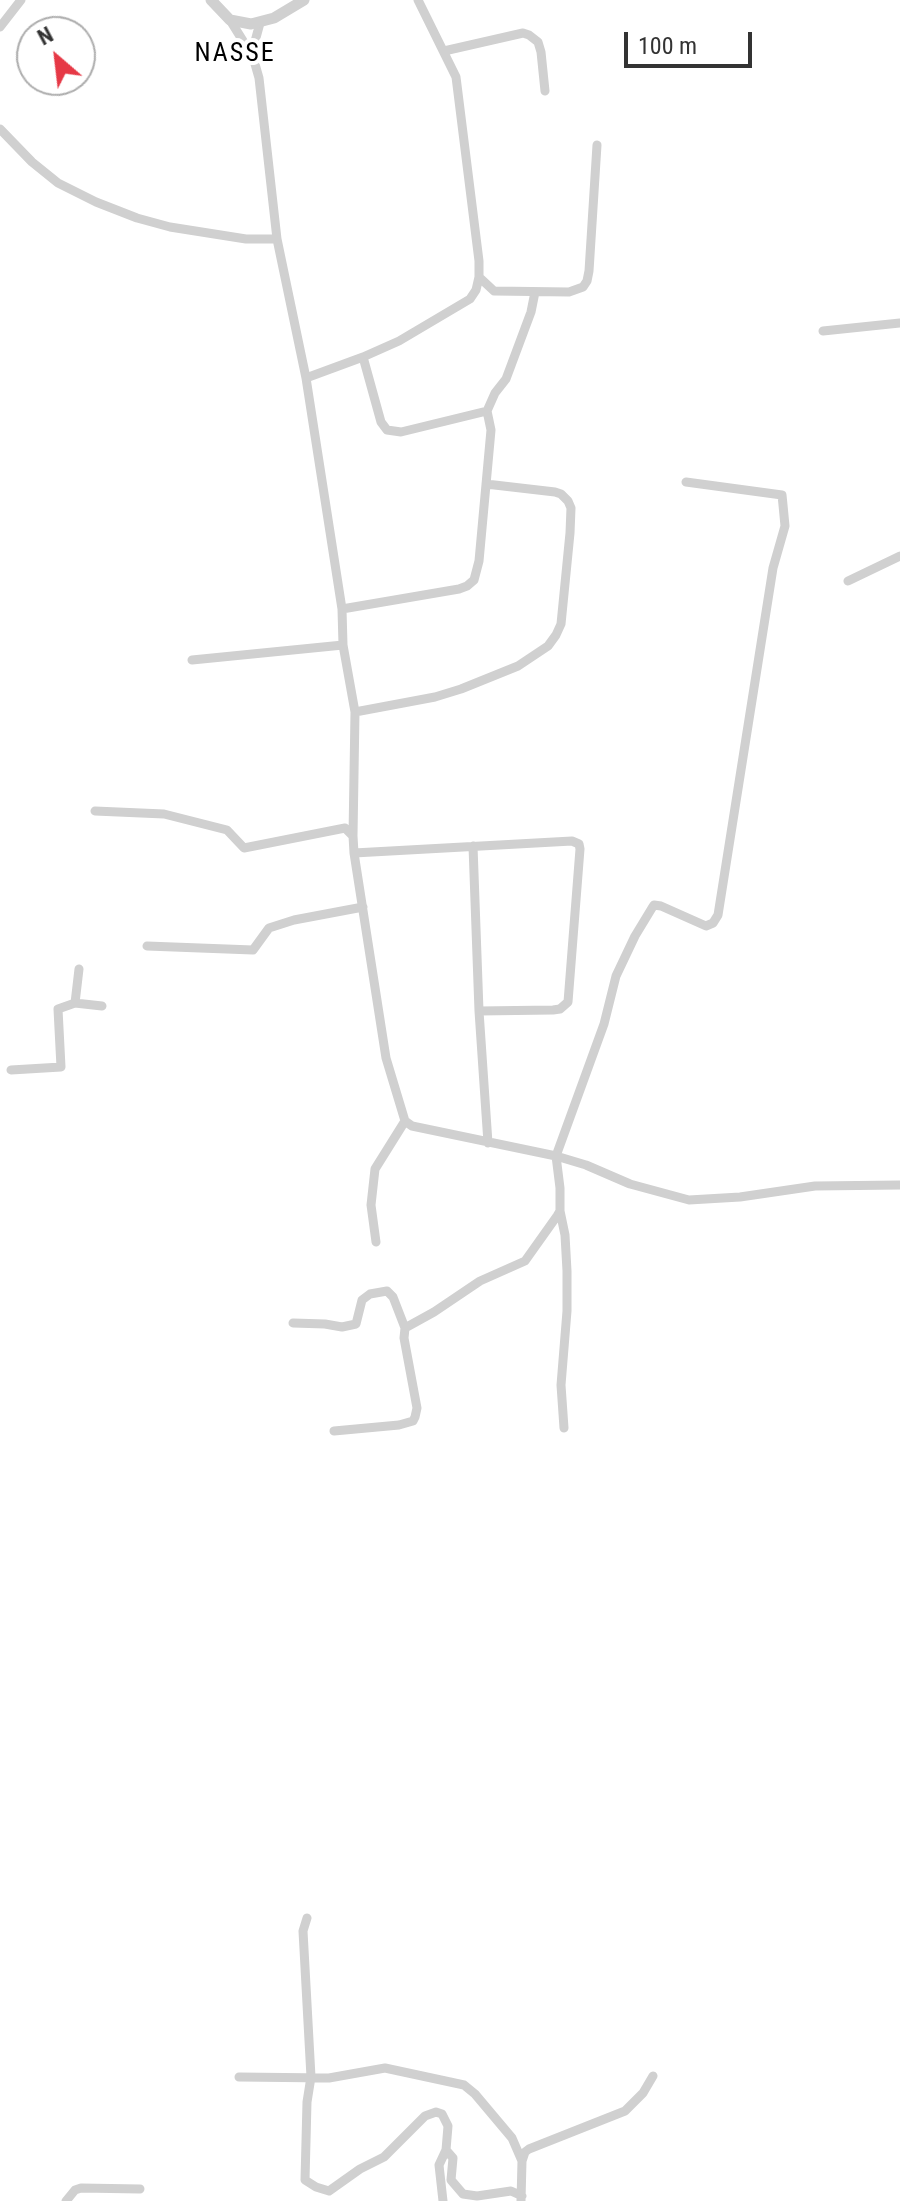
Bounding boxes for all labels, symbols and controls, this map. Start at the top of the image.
north arrow [16,16,96,96]
scale bar [628,16,756,66]
text: N [34,22,57,50]
text: 100 m [638,32,697,60]
district label: NASSE [194,38,276,70]

